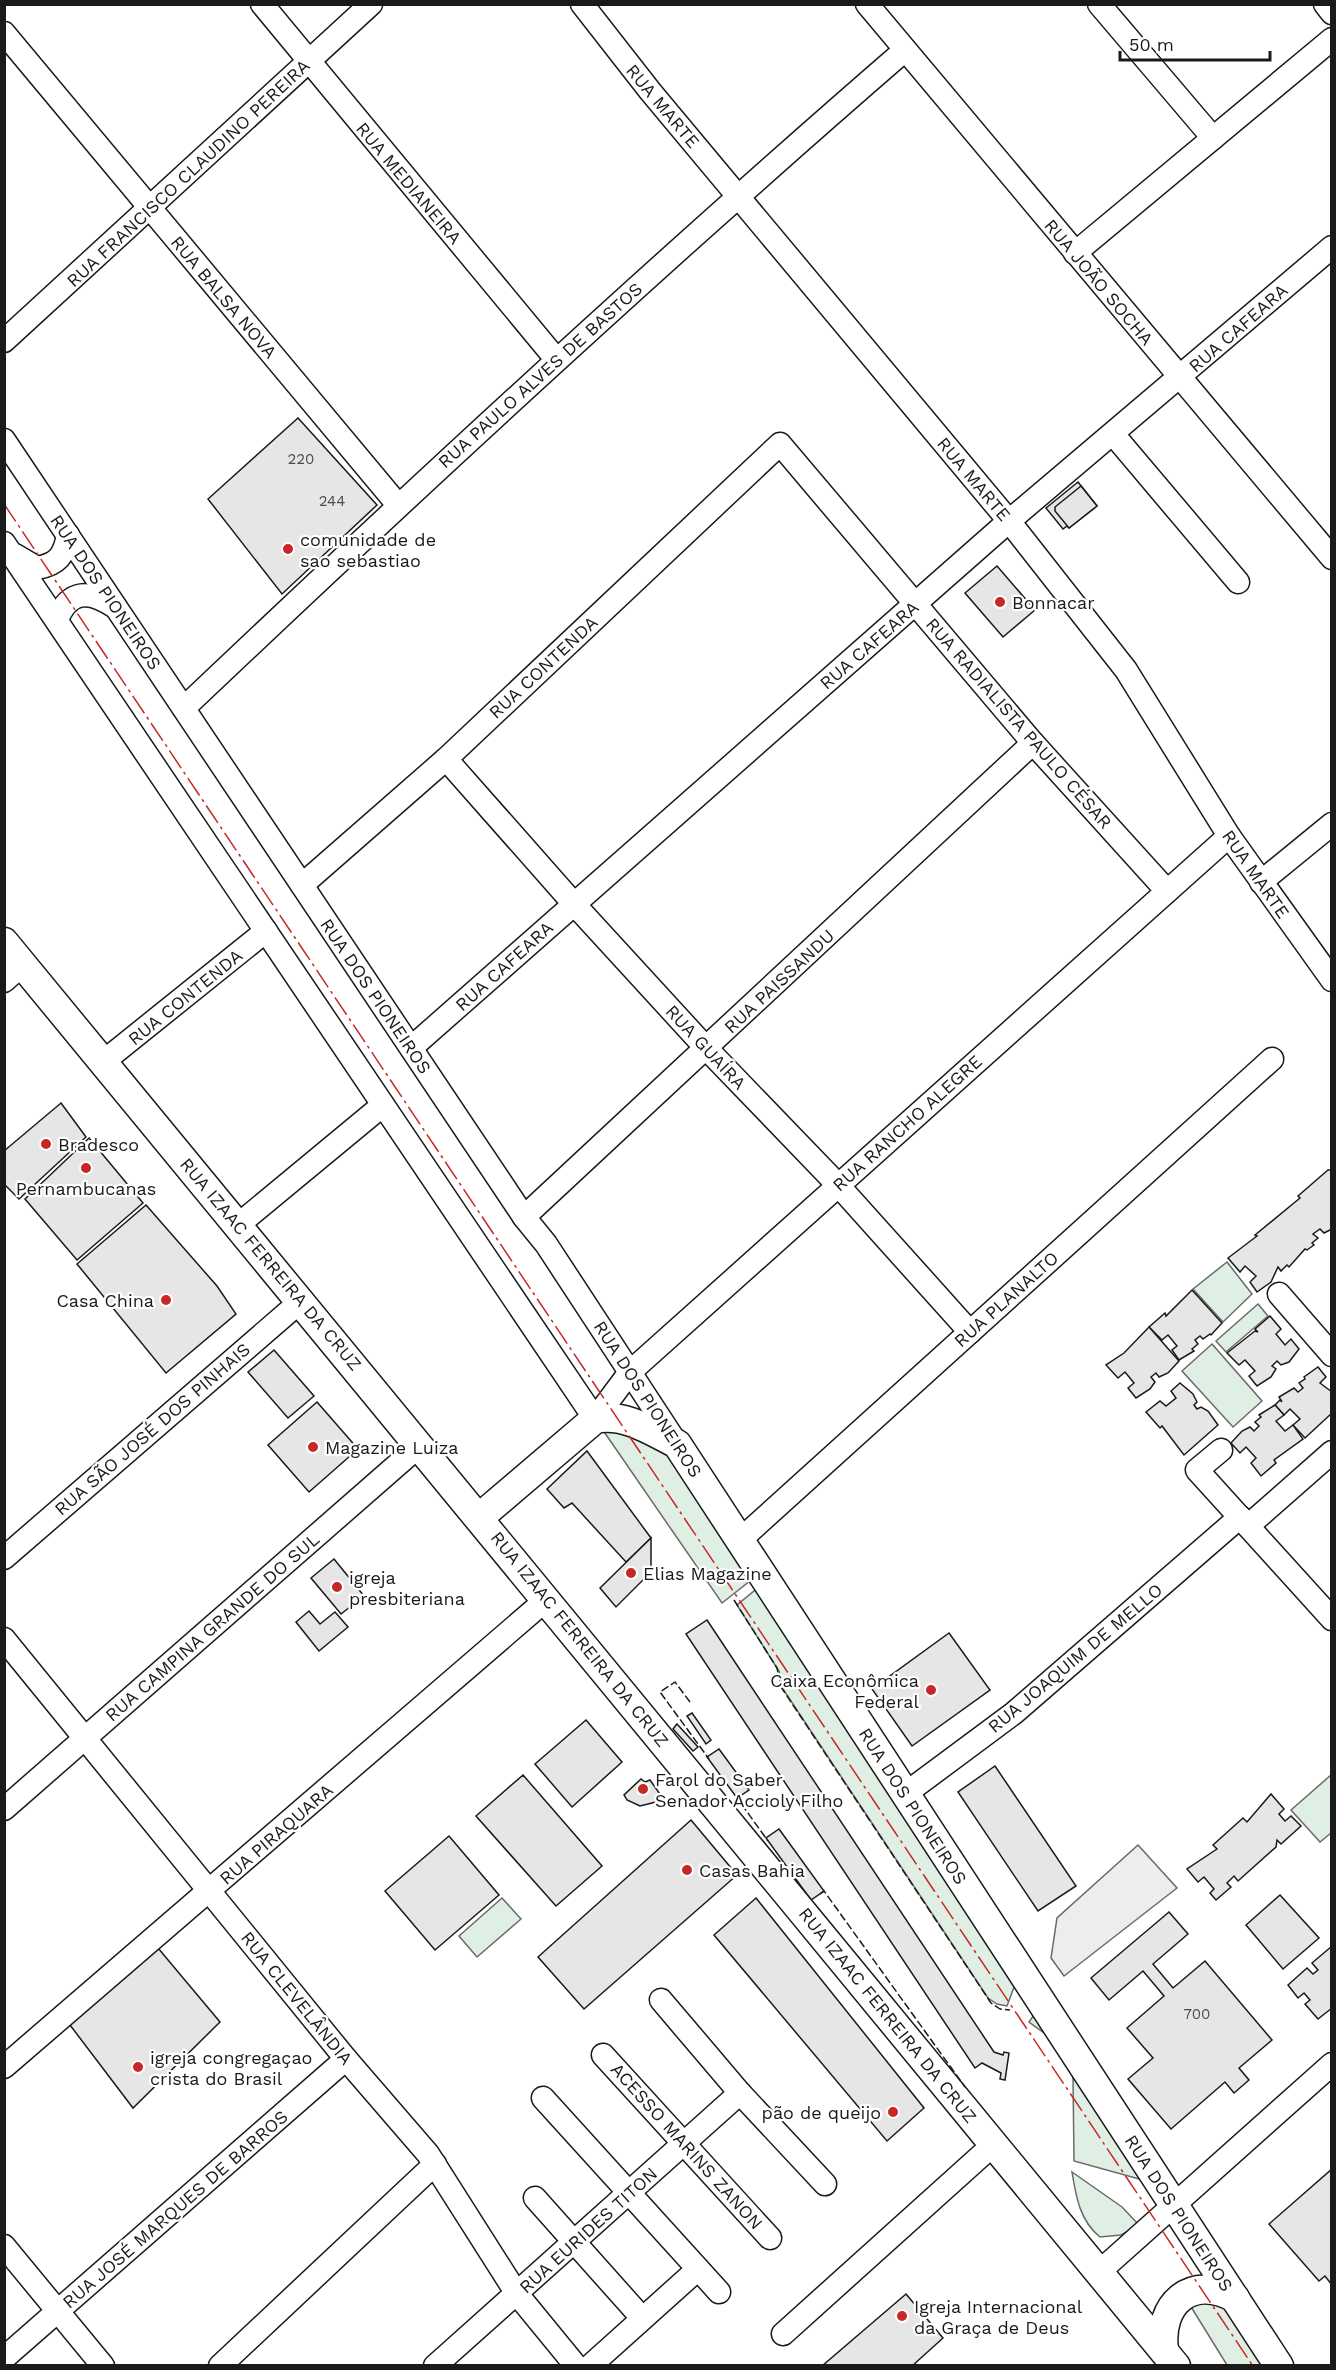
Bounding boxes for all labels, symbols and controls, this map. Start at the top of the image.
scale bar [1120,24,1270,62]
text: 50 m [1129,34,1174,55]
street label: RUA FRANCISCO CLAUDINO PEREIRA [62,55,314,291]
street label: RUA MARTE [622,60,704,152]
street label: RUA MEDIANEIRA [352,118,466,248]
street label: RUA JOÃO SOCHA [1040,215,1158,349]
street label: RUA BALSA NOVA [167,232,281,363]
street label: RUA PAULO ALVES DE BASTOS [434,278,646,472]
street label: RUA CAFEARA [1184,279,1292,377]
street label: RUA MARTE [933,433,1015,525]
house number: 220 [288,450,314,468]
house number: 244 [319,492,345,510]
street label: RUA DOS PIONEIROS [46,511,166,673]
place label: comunidade de sao sebastiao [300,529,436,571]
marker: comunidade de sao sebastiao [281,542,295,556]
place label: Bonnacar [1012,592,1095,613]
marker: Bonnacar [993,595,1007,609]
street label: RUA CAFEARA [815,596,923,694]
street label: RUA CONTENDA [484,611,602,723]
street label: RUA RADIALISTA PAULO CÉSAR [922,613,1116,833]
street label: RUA MARTE [1218,826,1294,922]
street label: RUA DOS PIONEIROS [316,915,436,1077]
street label: RUA CAFEARA [451,917,557,1015]
street label: RUA PAISSANDU [720,925,838,1037]
street label: RUA CONTENDA [124,945,246,1049]
street label: RUA GUAÍRA [661,1000,751,1094]
street label: RUA RANCHO ALEGRE [828,1050,986,1196]
place label: Bradesco [58,1134,139,1155]
marker: Bradesco [39,1137,53,1151]
street label: RUA IZAAC FERREIRA DA CRUZ [176,1153,366,1375]
marker: Pernambucanas [79,1161,93,1175]
place label: Pernambucanas [16,1178,156,1199]
street label: RUA PLANALTO [950,1247,1062,1351]
place label: Casa China [56,1290,154,1311]
marker: Casa China [159,1293,173,1307]
street label: RUA DOS PIONEIROS [590,1317,706,1481]
street label: RUA SÃO JOSÉ DOS PINHAIS [50,1338,254,1520]
place label: Magazine Luiza [325,1437,459,1458]
marker: Magazine Luiza [306,1440,320,1454]
street label: RUA IZAAC FERREIRA DA CRUZ [487,1527,673,1751]
street label: RUA CAMPINA GRANDE DO SUL [101,1528,323,1726]
place label: Elias Magazine [643,1563,772,1584]
marker: Elias Magazine [624,1566,638,1580]
place label: igreja presbiteriana [349,1567,465,1609]
street label: RUA JOAQUIM DE MELLO [984,1579,1166,1737]
marker: igreja presbiteriana [330,1580,344,1594]
place label: Caixa Econômica Federal [770,1670,919,1712]
marker: Caixa Econômica Federal [924,1683,938,1697]
street label: RUA DOS PIONEIROS [855,1724,971,1888]
place label: Farol do Saber Senador Accioly Filho [655,1769,843,1811]
street label: RUA PIRAQUARA [215,1779,337,1889]
marker: Farol do Saber Senador Accioly Filho [636,1782,650,1796]
place label: Casas Bahia [699,1860,805,1881]
marker: Casas Bahia [680,1863,694,1877]
street label: RUA IZAAC FERREIRA DA CRUZ [795,1903,981,2127]
street label: RUA CLEVELÂNDIA [237,1927,357,2069]
house number: 700 [1184,2005,1210,2023]
place label: igreja congregaçao crista do Brasil [150,2047,312,2089]
street label: ACESSO MARINS ZANON [607,2059,767,2233]
marker: igreja congregaçao crista do Brasil [131,2060,145,2074]
place label: pão de queijo [762,2102,881,2123]
marker: pão de queijo [886,2105,900,2119]
street label: RUA JOSÉ MARQUES DE BARROS [58,2106,292,2312]
street label: RUA DOS PIONEIROS [1121,2131,1237,2295]
street label: RUA EURIDES TITON [515,2163,661,2297]
place label: Igreja Internacional da Graça de Deus [914,2296,1083,2338]
marker: Igreja Internacional da Graça de Deus [895,2309,909,2323]

